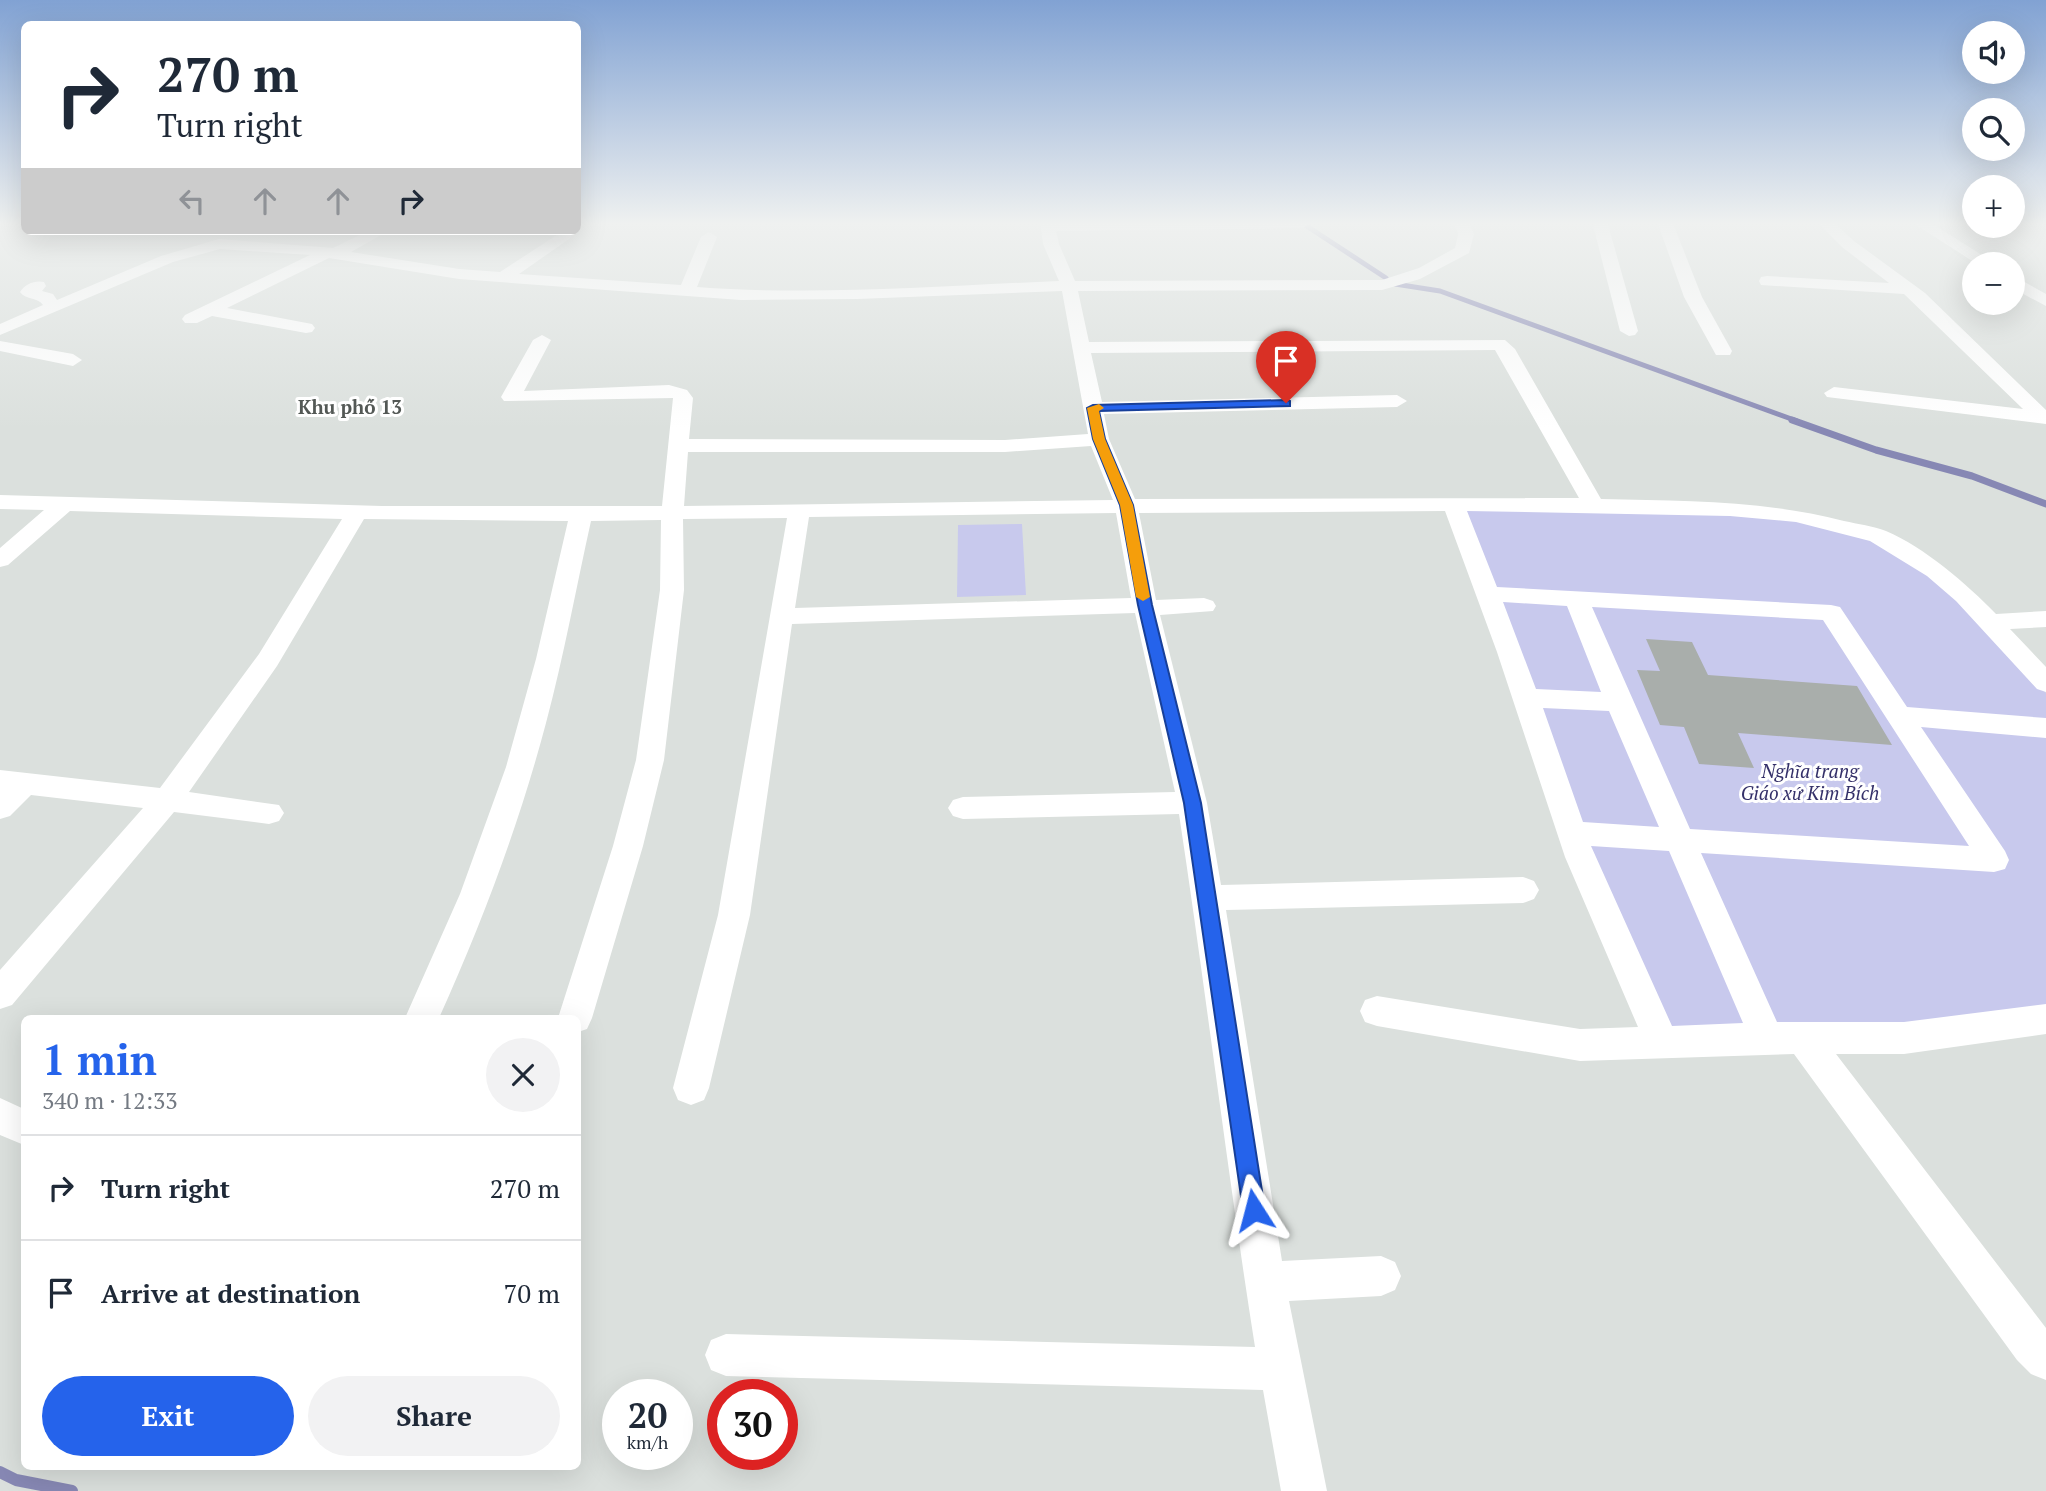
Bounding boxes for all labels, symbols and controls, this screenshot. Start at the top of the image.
map controls [1962,21,2025,315]
button: sound [1962,21,2025,84]
text: 270 m [157,41,299,106]
icon: right [42,49,133,140]
button: search [1962,98,2025,161]
text: Turn right [157,104,303,146]
button: + [1962,175,2025,238]
icon: left [173,182,211,220]
icon: ahead [246,182,284,220]
icon: ahead [319,182,357,220]
icon: right [392,182,430,220]
button: − [1962,252,2025,315]
pin [1256,331,1316,403]
icon: arrive [1267,342,1305,380]
district label: Khu phố 13 [298,394,402,419]
park label: Nghĩa trang Giáo xứ Kim Bích [1741,758,1879,805]
text: 1 min [42,1031,157,1087]
button: close [486,1038,560,1112]
text: 340 m · 12:33 [42,1085,177,1116]
icon: right [42,1169,80,1207]
text: Turn right [101,1171,230,1205]
text: 270 m [490,1171,560,1205]
position arrow [1217,1173,1291,1247]
icon: arrive [42,1274,80,1312]
text: Arrive at destination [101,1276,360,1310]
text: 70 m [504,1276,560,1310]
button: Exit [42,1376,294,1456]
button: Share [308,1376,560,1456]
speed limit sign: 30 [707,1379,798,1470]
text: 20 [628,1392,667,1438]
text: km/h [627,1430,668,1454]

